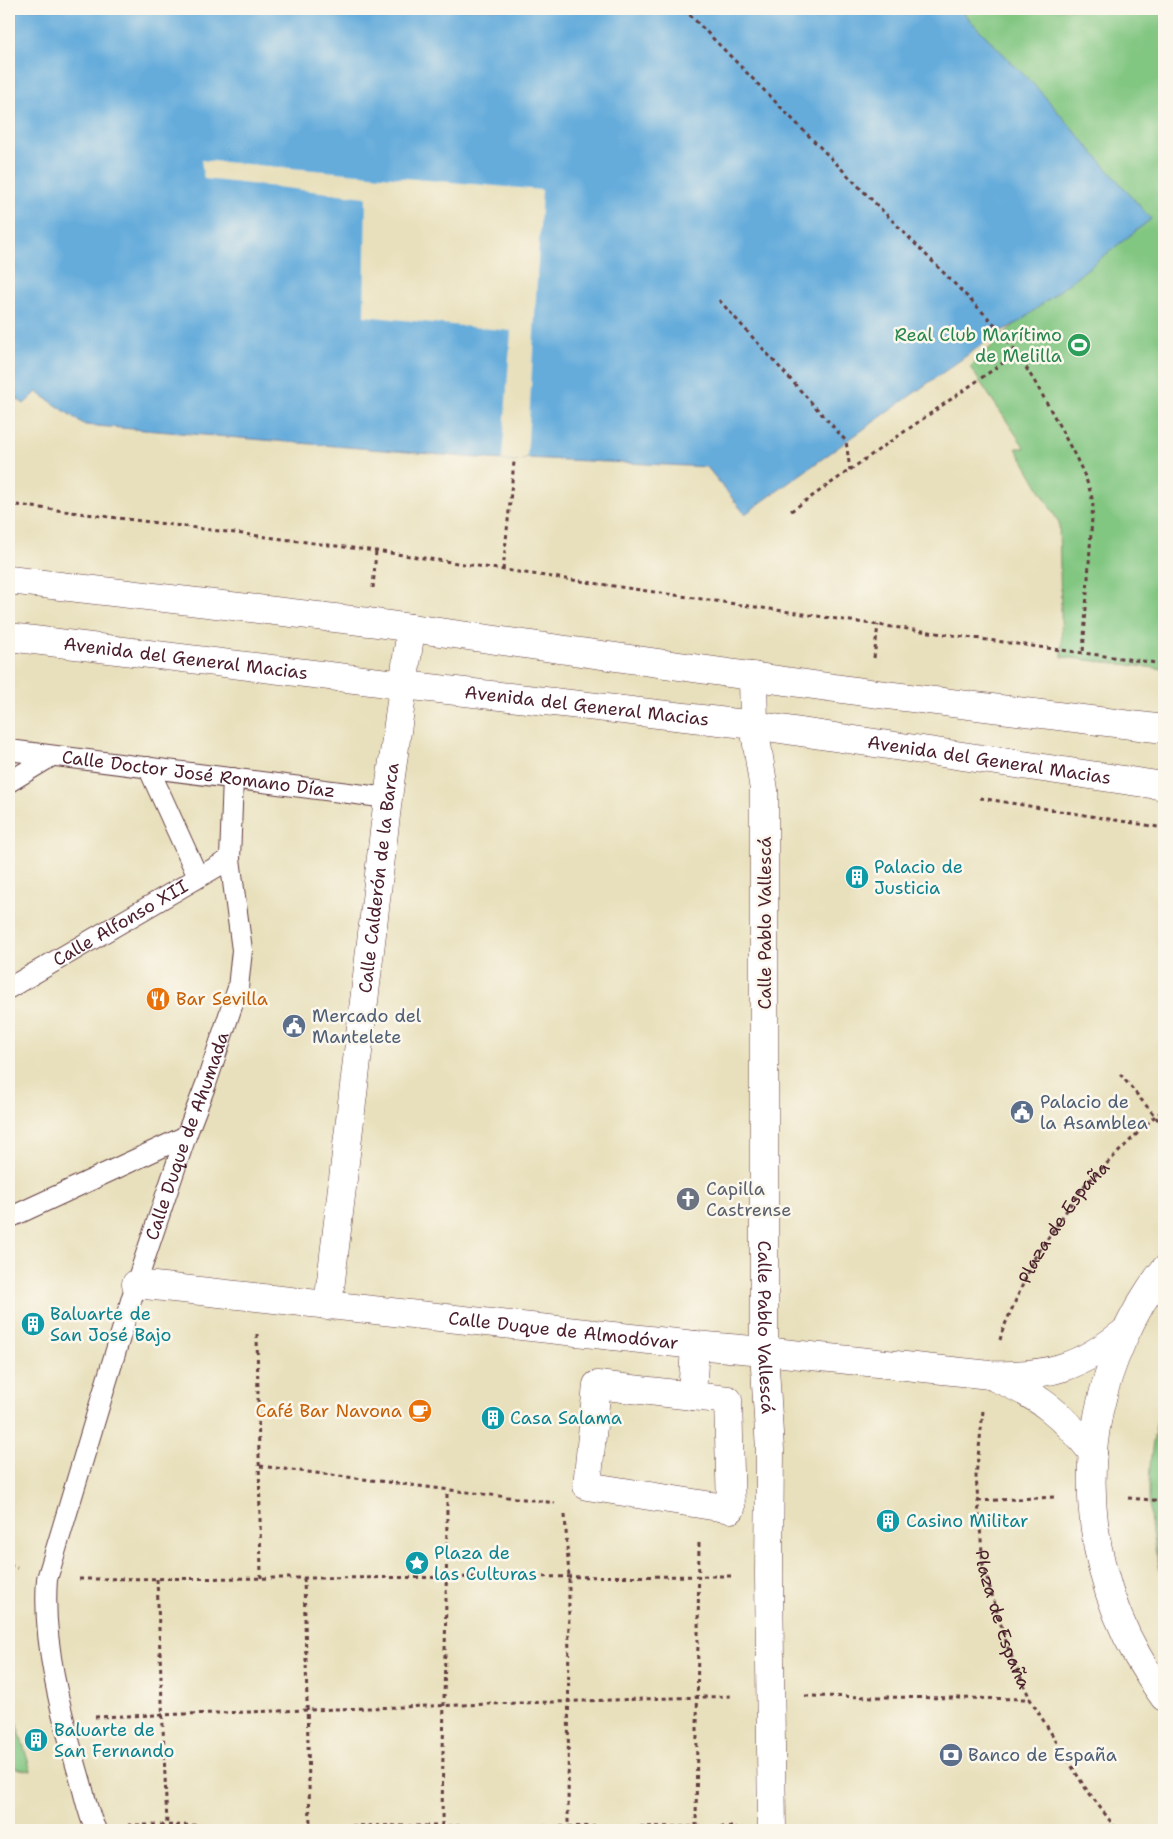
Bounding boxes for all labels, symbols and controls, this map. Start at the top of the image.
place label: Real Club Marítimo de Melilla [894,323,1062,368]
sports icon: Real Club Marítimo de Melilla [1066,332,1092,358]
street label: Avenida del General Macias [62,632,309,685]
street label: Avenida del General Macias [463,680,710,732]
street label: Avenida del General Macias [866,730,1113,790]
street label: Calle Doctor José Romano Díaz [60,745,337,803]
street label: Calle Calderón de la Barca [353,761,405,994]
street label: Calle Pablo Vallescá [753,836,777,1010]
place label: Palacio de Justicia [874,855,963,900]
building icon: Palacio de Justicia [844,864,870,890]
street label: Calle Alfonso XII [48,874,192,972]
restaurant icon: Bar Sevilla [145,986,171,1012]
place label: Bar Sevilla [176,987,268,1011]
place label: Mercado del Mantelete [312,1004,422,1049]
public building icon: Mercado del Mantelete [281,1013,307,1039]
street label: Calle Duque de Ahumada [140,1029,235,1243]
place label: Palacio de la Asamblea [1040,1090,1148,1135]
public building icon: Palacio de la Asamblea [1009,1099,1035,1125]
street label: Plaza de España [1013,1156,1115,1287]
place label: Capilla Castrense [706,1177,791,1222]
church icon: Capilla Castrense [675,1186,701,1212]
street label: Calle Pablo Vallescá [752,1241,780,1414]
place label: Baluarte de San José Bajo [50,1302,171,1347]
street label: Calle Duque de Almodóvar [447,1306,680,1355]
building icon: Baluarte de San José Bajo [20,1311,46,1337]
cafe icon: Café Bar Navona [407,1398,433,1424]
place label: Café Bar Navona [255,1399,402,1423]
building icon: Casa Salama [480,1405,506,1431]
place label: Casa Salama [510,1406,622,1430]
building icon: Casino Militar [875,1508,901,1534]
place label: Casino Militar [906,1509,1029,1533]
place label: Plaza de las Culturas [434,1541,537,1586]
street label: Plaza de España [970,1549,1036,1693]
place icon: Plaza de las Culturas [404,1550,430,1576]
place label: Baluarte de San Fernando [54,1718,174,1763]
building icon: Baluarte de San Fernando [23,1727,49,1753]
bank icon: Banco de España [938,1742,964,1768]
place label: Banco de España [968,1743,1117,1767]

